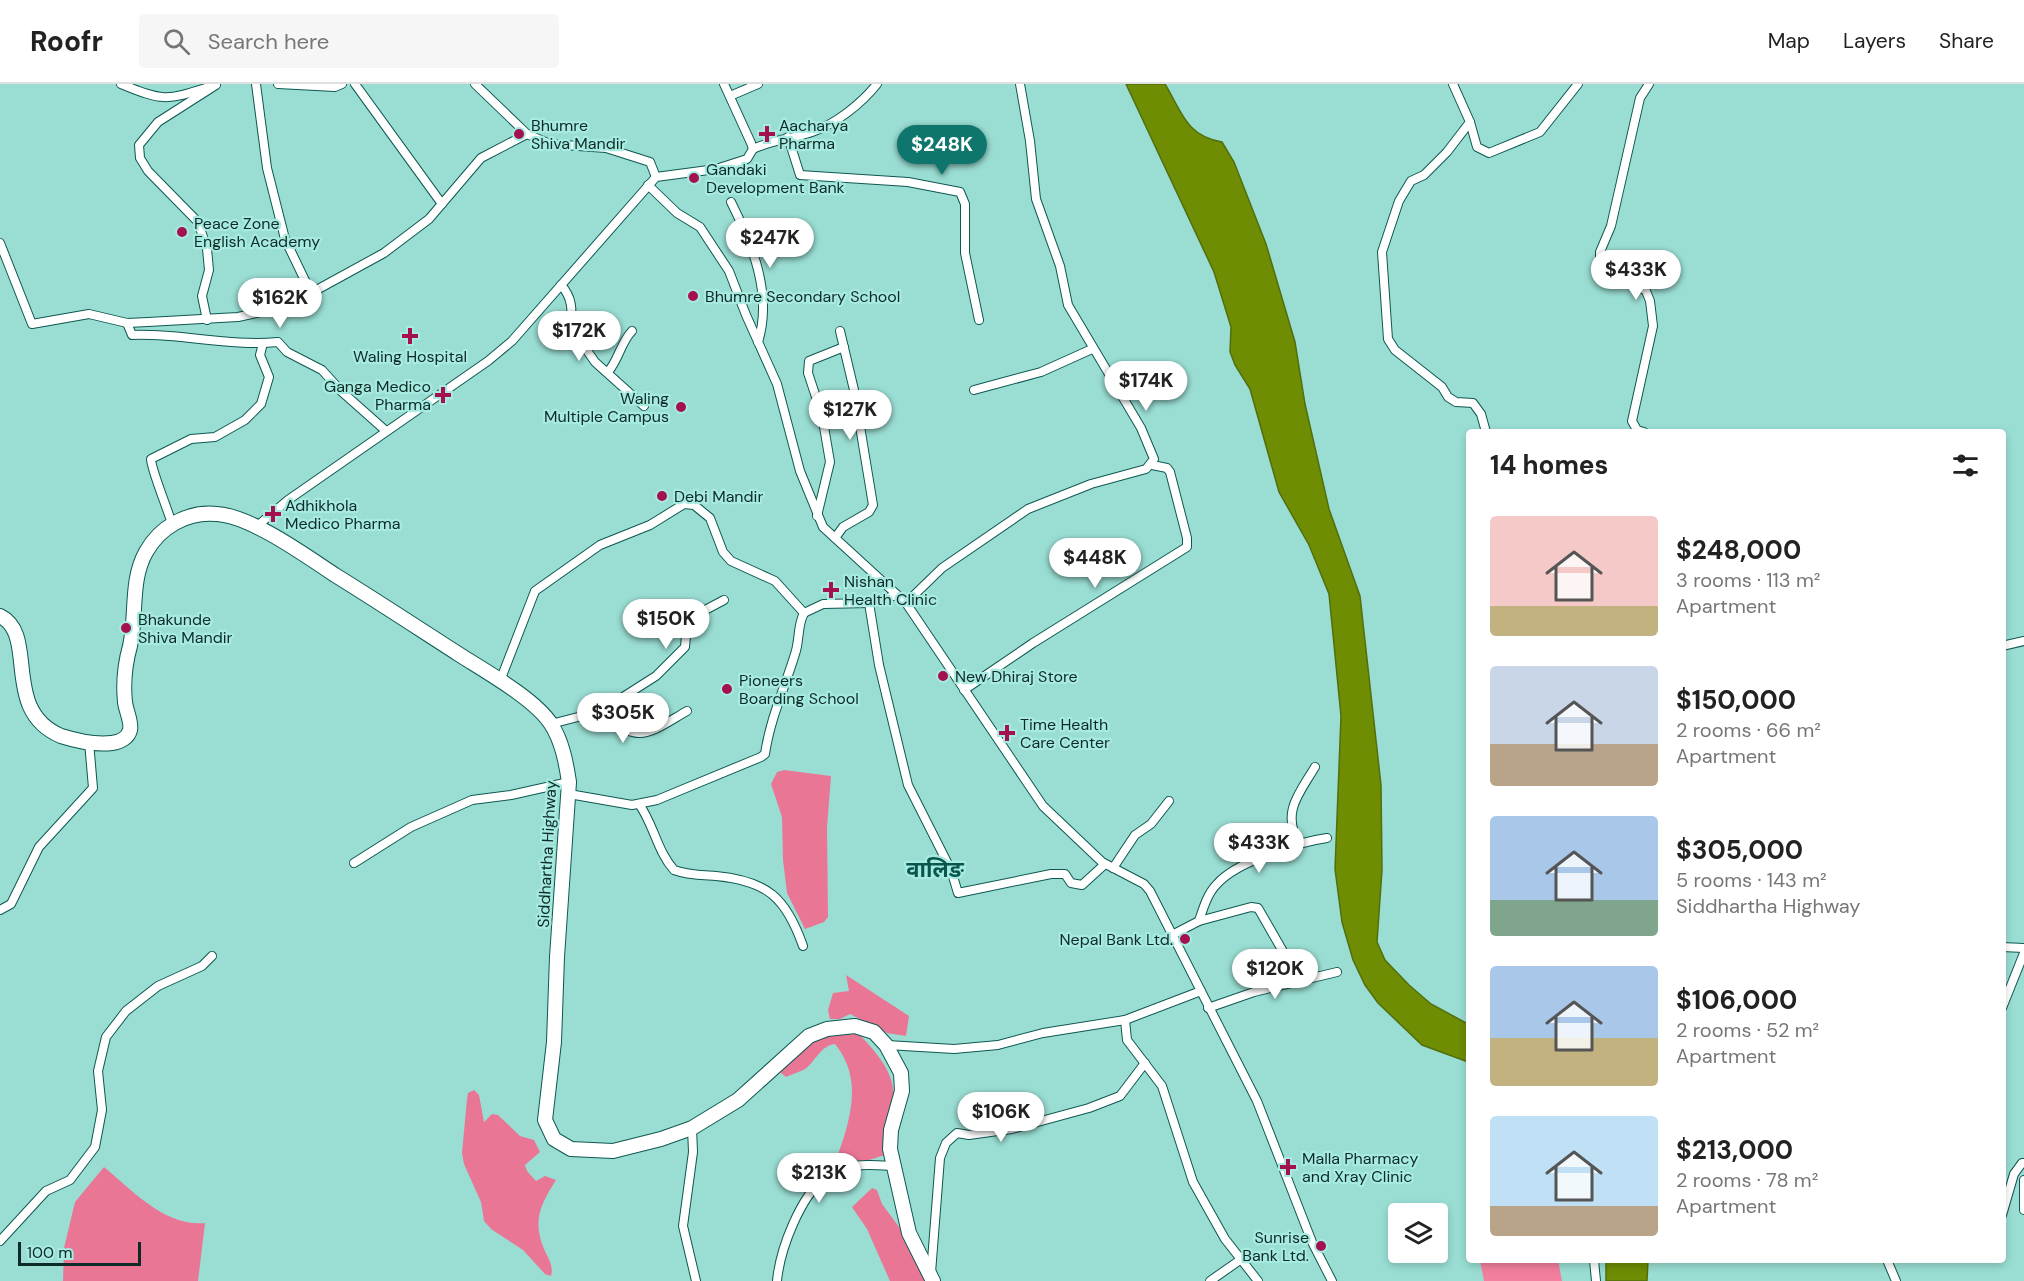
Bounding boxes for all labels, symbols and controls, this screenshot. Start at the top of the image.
search box [139,14,559,68]
text: Roofr [30,23,103,60]
icon: search [160,25,193,58]
text: Search here [208,27,329,56]
text: Map [1768,27,1810,55]
text: Layers [1843,27,1906,55]
text: Share [1939,27,1994,55]
place label: Bhumre Shiva Mandir [531,115,626,154]
place label: Aacharya Pharma [779,115,848,154]
pin: $248K [900,125,984,176]
marker: Bhumre Shiva Mandir [512,127,526,141]
marker: Aacharya Pharma [760,127,774,141]
text: $248K [911,131,973,157]
place label: Gandaki Development Bank [706,159,845,198]
marker: Gandaki Development Bank [687,171,701,185]
place label: Peace Zone English Academy [194,213,320,252]
pin: $247K [728,218,812,269]
text: $247K [740,224,800,250]
marker: Peace Zone English Academy [175,225,189,239]
pin: $433K [1594,250,1678,301]
text: $433K [1605,256,1667,282]
pin: $162K [238,278,322,329]
text: $162K [252,284,308,310]
place label: Bhumre Secondary School [705,286,900,307]
marker: Bhumre Secondary School [686,289,700,303]
pin: $172K [537,311,621,362]
text: $172K [552,317,606,343]
marker: Waling Hospital [401,327,419,345]
place label: Waling Hospital [353,346,467,367]
pin: $174K [1104,361,1188,412]
text: $174K [1118,367,1174,393]
place label: Ganga Medico Pharma [324,376,431,415]
marker: Ganga Medico Pharma [436,388,450,402]
place label: Waling Multiple Campus [544,388,669,427]
pin: $127K [808,390,892,441]
text: $127K [823,396,877,422]
marker: Waling Multiple Campus [674,400,688,414]
text: 14 homes [1490,448,1608,482]
icon: filters [1949,449,1982,482]
place label: Debi Mandir [674,486,763,507]
marker: Debi Mandir [655,489,669,503]
place label: Adhikhola Medico Pharma [285,495,400,534]
marker: Adhikhola Medico Pharma [266,507,280,521]
text: $248,000 [1676,533,1801,567]
pin: $448K [1053,538,1137,589]
icon: home [1538,540,1610,612]
text: $448K [1063,544,1127,570]
text: 3 rooms · 113 m² [1676,567,1820,593]
place label: Nishan Health Clinic [844,571,937,610]
marker: Nishan Health Clinic [822,581,840,599]
text: Apartment [1676,593,1776,619]
pin: $150K [624,599,708,650]
text: $150K [637,605,695,631]
place label: Bhakunde Shiva Mandir [138,609,233,648]
marker: Bhakunde Shiva Mandir [119,621,133,635]
place label: New Dhiraj Store [955,666,1078,687]
marker: New Dhiraj Store [936,669,950,683]
place label: Pioneers Boarding School [739,670,859,709]
marker: Pioneers Boarding School [720,682,734,696]
text: $150,000 [1676,683,1796,717]
icon: home [1538,690,1610,762]
pin: $305K [581,693,665,744]
text: $305K [591,699,655,725]
place label: Time Health Care Center [1020,714,1110,753]
text: 2 rooms · 66 m² [1676,717,1821,743]
marker: Time Health Care Center [998,724,1016,742]
text: Apartment [1676,743,1776,769]
street label: Siddhartha Highway [533,780,561,928]
pin: $433K [1217,823,1301,874]
text: $433K [1228,829,1290,855]
text: $305,000 [1676,833,1803,867]
icon: home [1538,840,1610,912]
district label: वालिङ [906,855,965,884]
text: 5 rooms · 143 m² [1676,867,1827,893]
text: Siddhartha Highway [1676,893,1860,919]
place label: Nepal Bank Ltd. [1060,929,1173,950]
marker: Nepal Bank Ltd. [1178,932,1192,946]
pin: $120K [1233,949,1317,1000]
text: $120K [1246,955,1304,981]
text: $106,000 [1676,983,1797,1017]
icon: home [1538,990,1610,1062]
text: 2 rooms · 52 m² [1676,1017,1819,1043]
text: Apartment [1676,1043,1776,1069]
pin: $106K [959,1092,1043,1143]
text: $106K [971,1098,1031,1124]
text: $213,000 [1676,1133,1793,1167]
icon: home [1538,1140,1610,1212]
place label: Malla Pharmacy and Xray Clinic [1302,1148,1418,1187]
pin: $213K [777,1153,861,1204]
marker: Malla Pharmacy and Xray Clinic [1279,1158,1297,1176]
text: $213K [791,1159,847,1185]
text: 2 rooms · 78 m² [1676,1167,1818,1193]
text: Apartment [1676,1193,1776,1219]
map controls [1388,1203,1448,1263]
button: layers [1388,1203,1448,1263]
place label: Sunrise Bank Ltd. [1242,1227,1309,1266]
scale bar [18,1239,141,1266]
marker: Sunrise Bank Ltd. [1314,1239,1328,1253]
text: 100 m [27,1242,72,1263]

